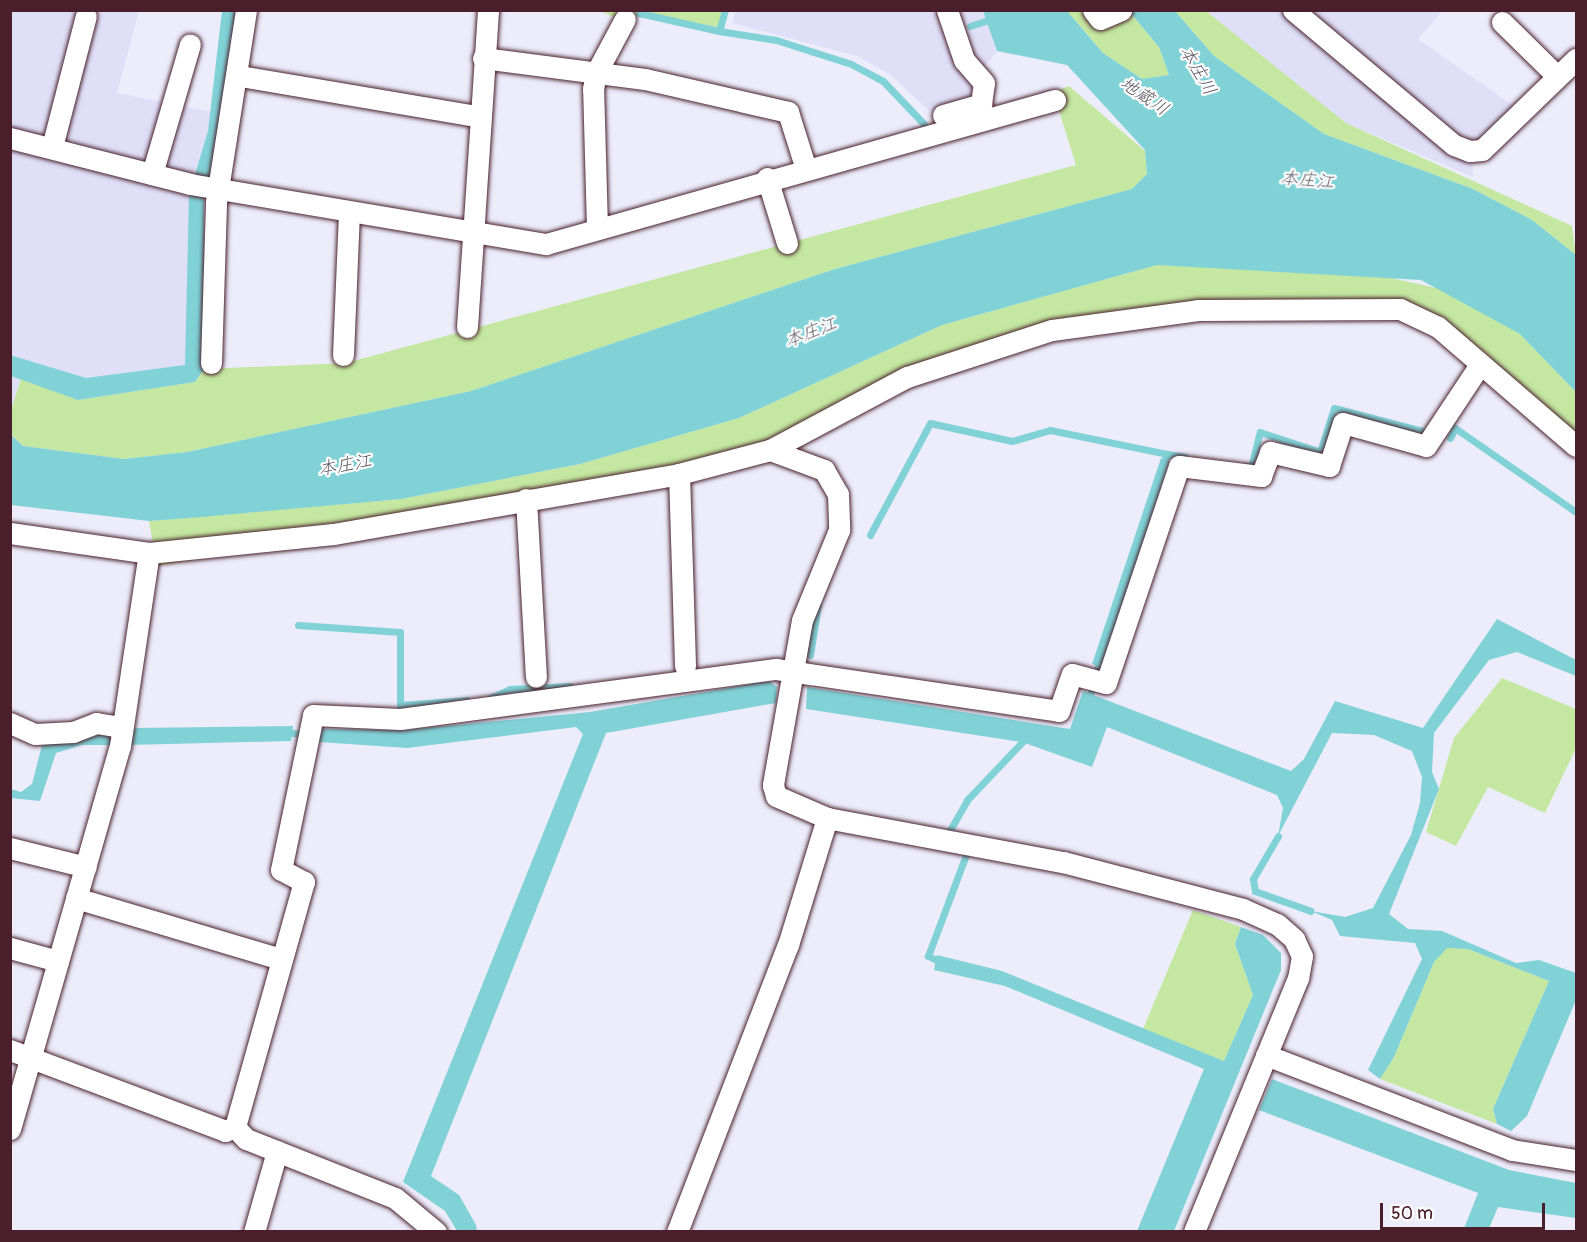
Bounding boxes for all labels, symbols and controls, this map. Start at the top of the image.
water label: 本庄川 [1174,42,1220,100]
water label: 地蔵川 [1116,73,1172,121]
water label: 本庄江 [1279,168,1335,194]
water label: 本庄江 [782,313,840,353]
water label: 本庄江 [317,451,373,481]
scale bar [1383,1191,1548,1229]
text: 50 m [1391,1202,1433,1225]

